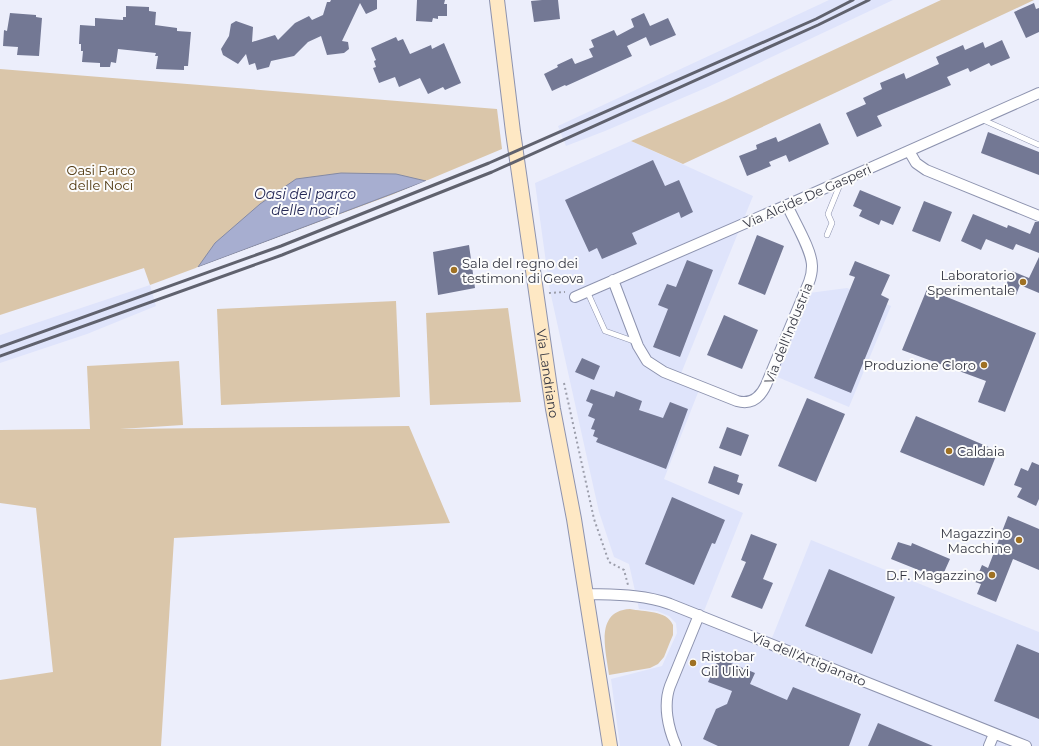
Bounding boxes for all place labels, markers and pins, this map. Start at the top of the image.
place label: Sala del regno dei testimoni di Geova [462,255,584,286]
marker: Sala del regno dei testimoni di Geova [449,265,459,275]
place label: Laboratorio Sperimentale [927,267,1015,298]
marker: Laboratorio Sperimentale [1018,277,1028,287]
place label: Produzione Cloro [864,357,976,373]
marker: Produzione Cloro [979,360,989,370]
place label: Caldaia [957,443,1005,459]
marker: Caldaia [944,446,954,456]
place label: Magazzino Macchine [941,525,1011,556]
marker: Magazzino Macchine [1014,535,1024,545]
place label: D.F. Magazzino [886,567,984,583]
marker: D.F. Magazzino [987,570,997,580]
place label: Ristobar Gli Ulivi [701,648,755,679]
marker: Ristobar Gli Ulivi [688,658,698,668]

